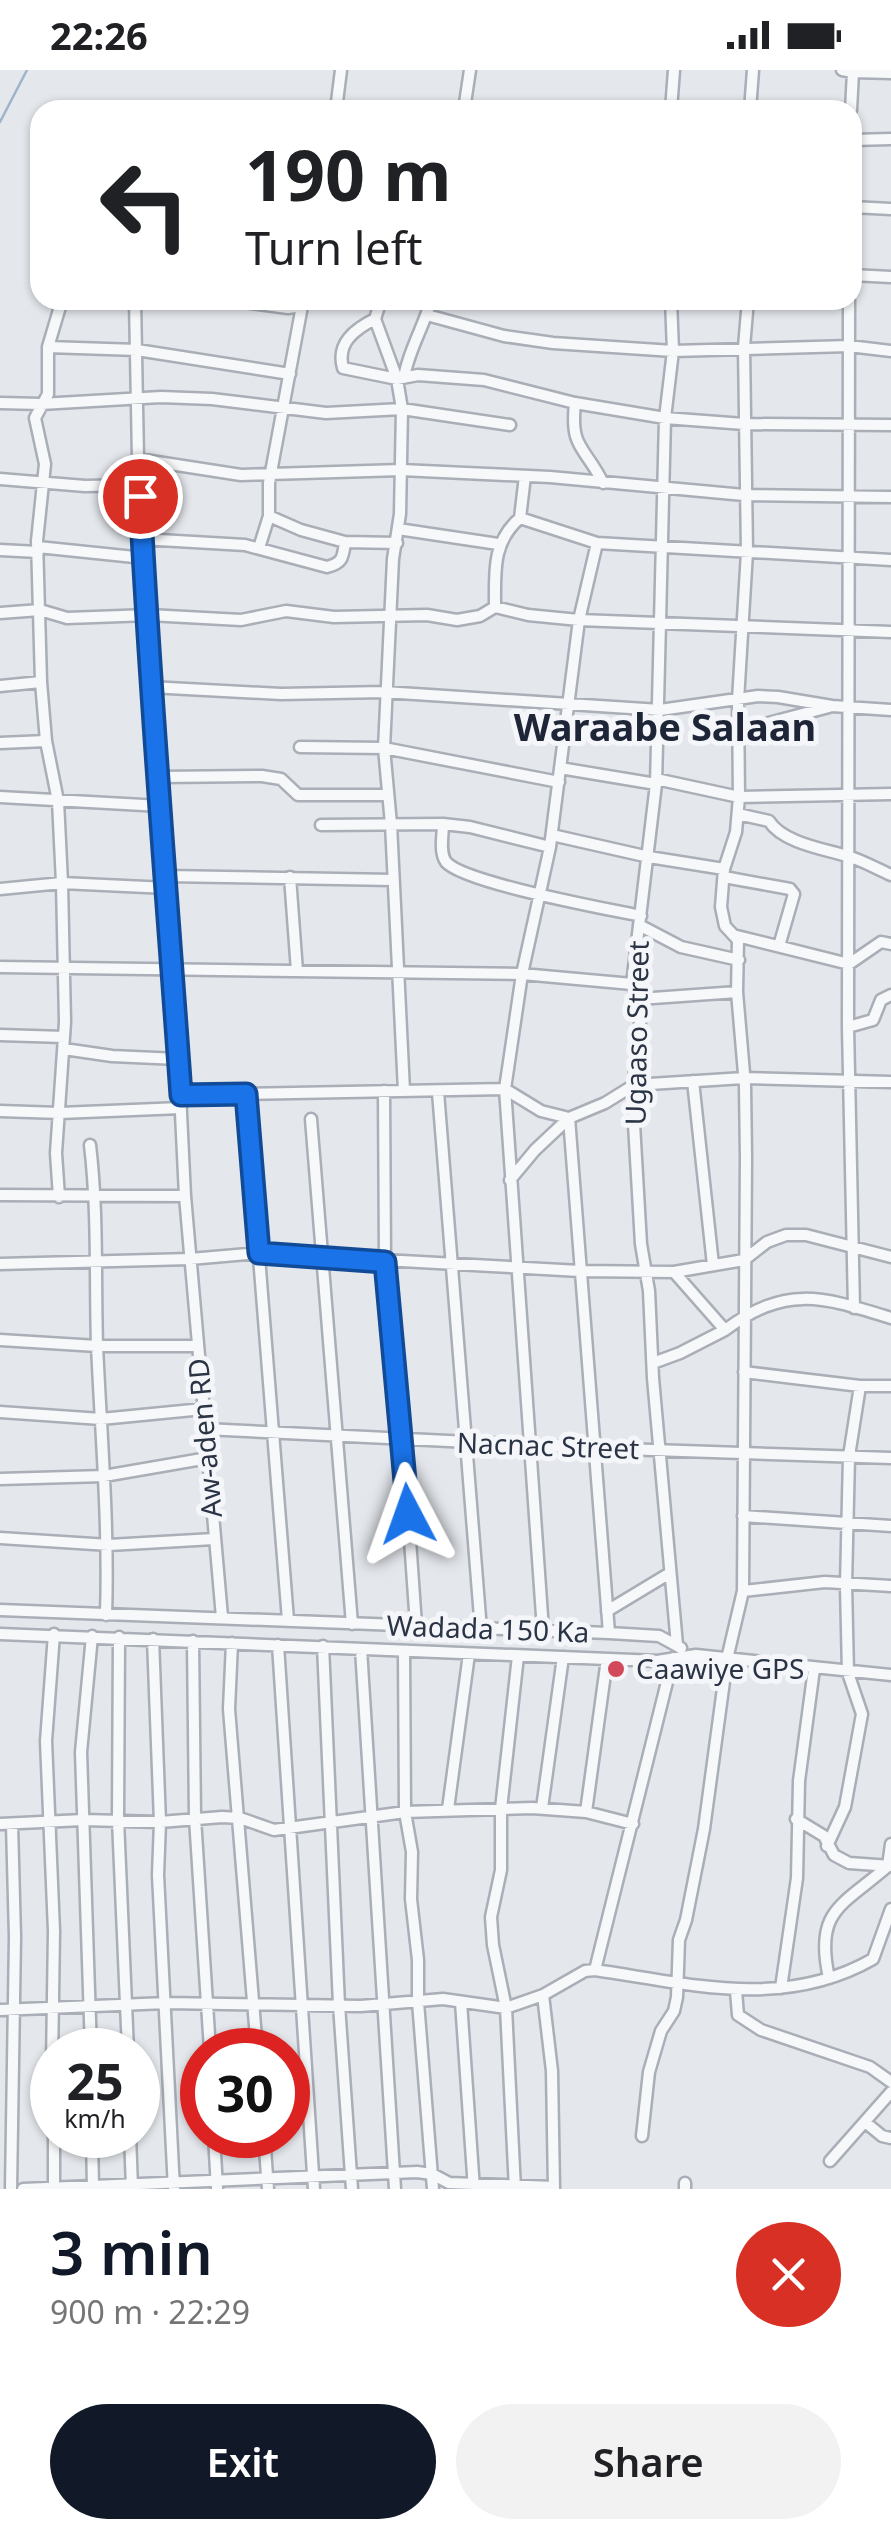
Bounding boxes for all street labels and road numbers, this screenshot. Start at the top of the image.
street label: Ugaaso Street [615,940,657,1126]
street label: Aw-aden RD [178,1357,230,1519]
street label: Nacnac Street [456,1423,640,1467]
street label: Wadada 150 Ka [386,1605,590,1651]

